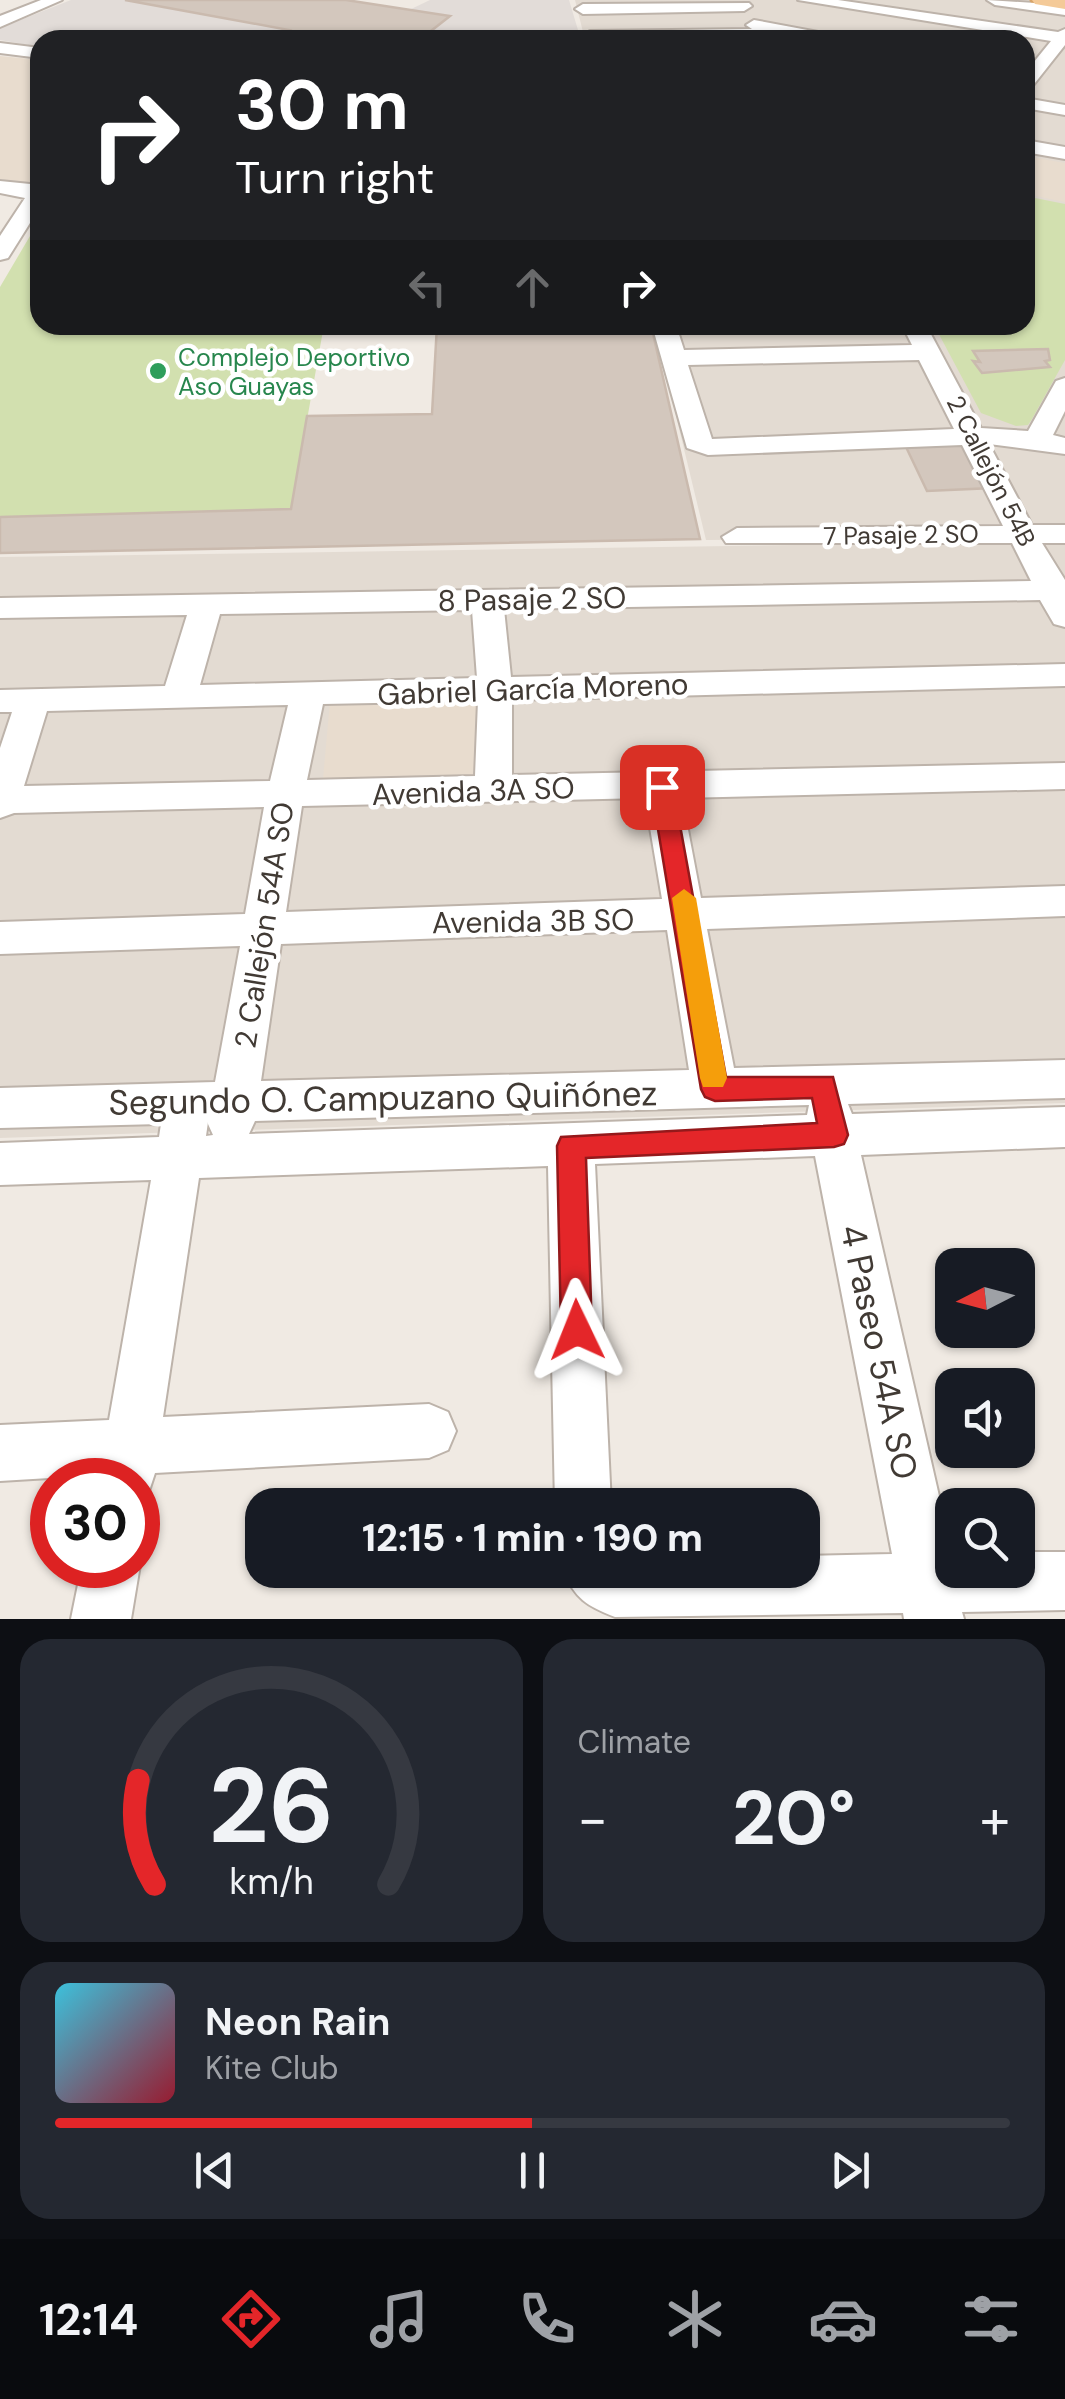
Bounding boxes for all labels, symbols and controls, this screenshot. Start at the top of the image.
text: 30 m [235,60,409,151]
icon: right [70,70,200,200]
text: Turn right [235,148,434,207]
icon: left [400,260,455,315]
icon: ahead [505,260,560,315]
icon: right [610,260,665,315]
place label: Complejo Deportivo Aso Guayas [178,341,410,403]
marker: Complejo Deportivo Aso Guayas [147,360,169,382]
street label: 2 Callejón 54B [939,390,1043,552]
street label: 7 Pasaje 2 SO [823,517,979,553]
street label: 8 Pasaje 2 SO [437,578,627,620]
street label: Gabriel García Moreno [377,664,689,714]
pin [620,745,705,830]
icon: arrive [635,760,690,815]
street label: Avenida 3A SO [371,768,575,814]
street label: 2 Callejón 54A SO [225,799,303,1051]
street label: Avenida 3B SO [431,900,635,942]
street label: Segundo O. Campuzano Quiñónez [108,1070,658,1126]
street label: 4 Paseo 54A SO [830,1220,928,1484]
north arrow [935,1248,1035,1348]
map controls [935,1248,1035,1588]
position arrow [525,1278,629,1382]
button: sound [935,1368,1035,1468]
speed limit sign: 30 [30,1458,160,1588]
button: search [935,1488,1035,1588]
text: 12:15 · 1 min · 190 m [362,1513,703,1563]
text: Climate [578,1721,691,1763]
text: 26 [208,1739,334,1874]
text: 20° [732,1770,855,1867]
text: − [578,1783,608,1855]
text: + [980,1783,1010,1855]
text: km/h [229,1859,313,1905]
text: Neon Rain [205,1997,390,2047]
text: Kite Club [205,2047,339,2089]
icon: previous [187,2143,242,2198]
icon: pause [505,2143,560,2198]
icon: next [823,2143,878,2198]
icon: directions [216,2284,286,2354]
icon: music [364,2284,434,2354]
icon: phone [512,2284,582,2354]
icon: climate [660,2284,730,2354]
icon: car [808,2284,878,2354]
icon: filters [956,2284,1026,2354]
text: 12:14 [39,2290,138,2349]

